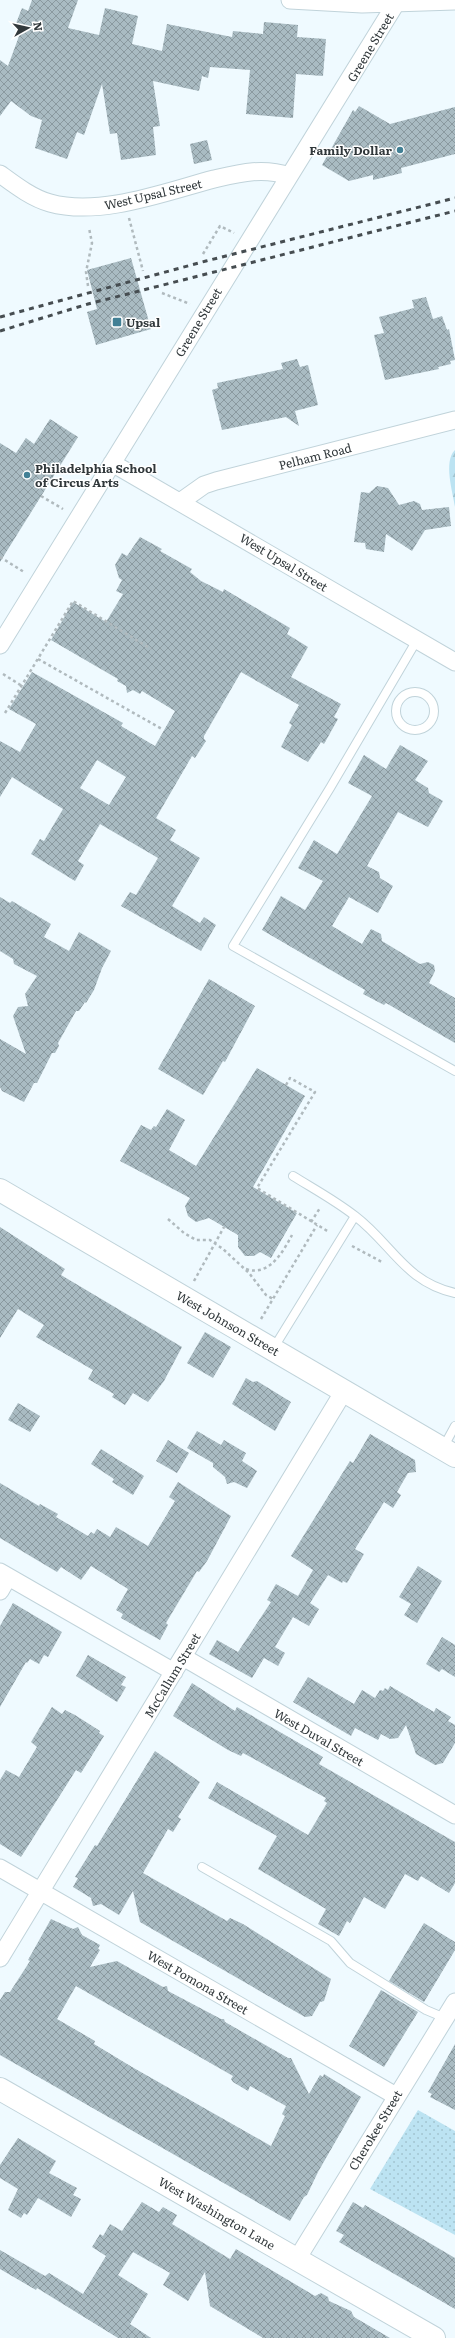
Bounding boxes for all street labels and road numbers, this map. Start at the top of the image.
street label: Greene Street [342,9,398,85]
street label: West Upsal Street [102,174,204,214]
street label: Greene Street [170,284,226,360]
street label: Pelham Road [277,438,354,474]
street label: West Upsal Street [237,529,332,596]
street label: West Johnson Street [173,1286,283,1360]
street label: McCallum Street [139,1629,205,1721]
street label: West Duval Street [271,1704,367,1770]
street label: West Pomona Street [144,1946,252,2018]
street label: Cherokee Street [344,2086,406,2174]
street label: West Washington Lane [155,2172,279,2254]

